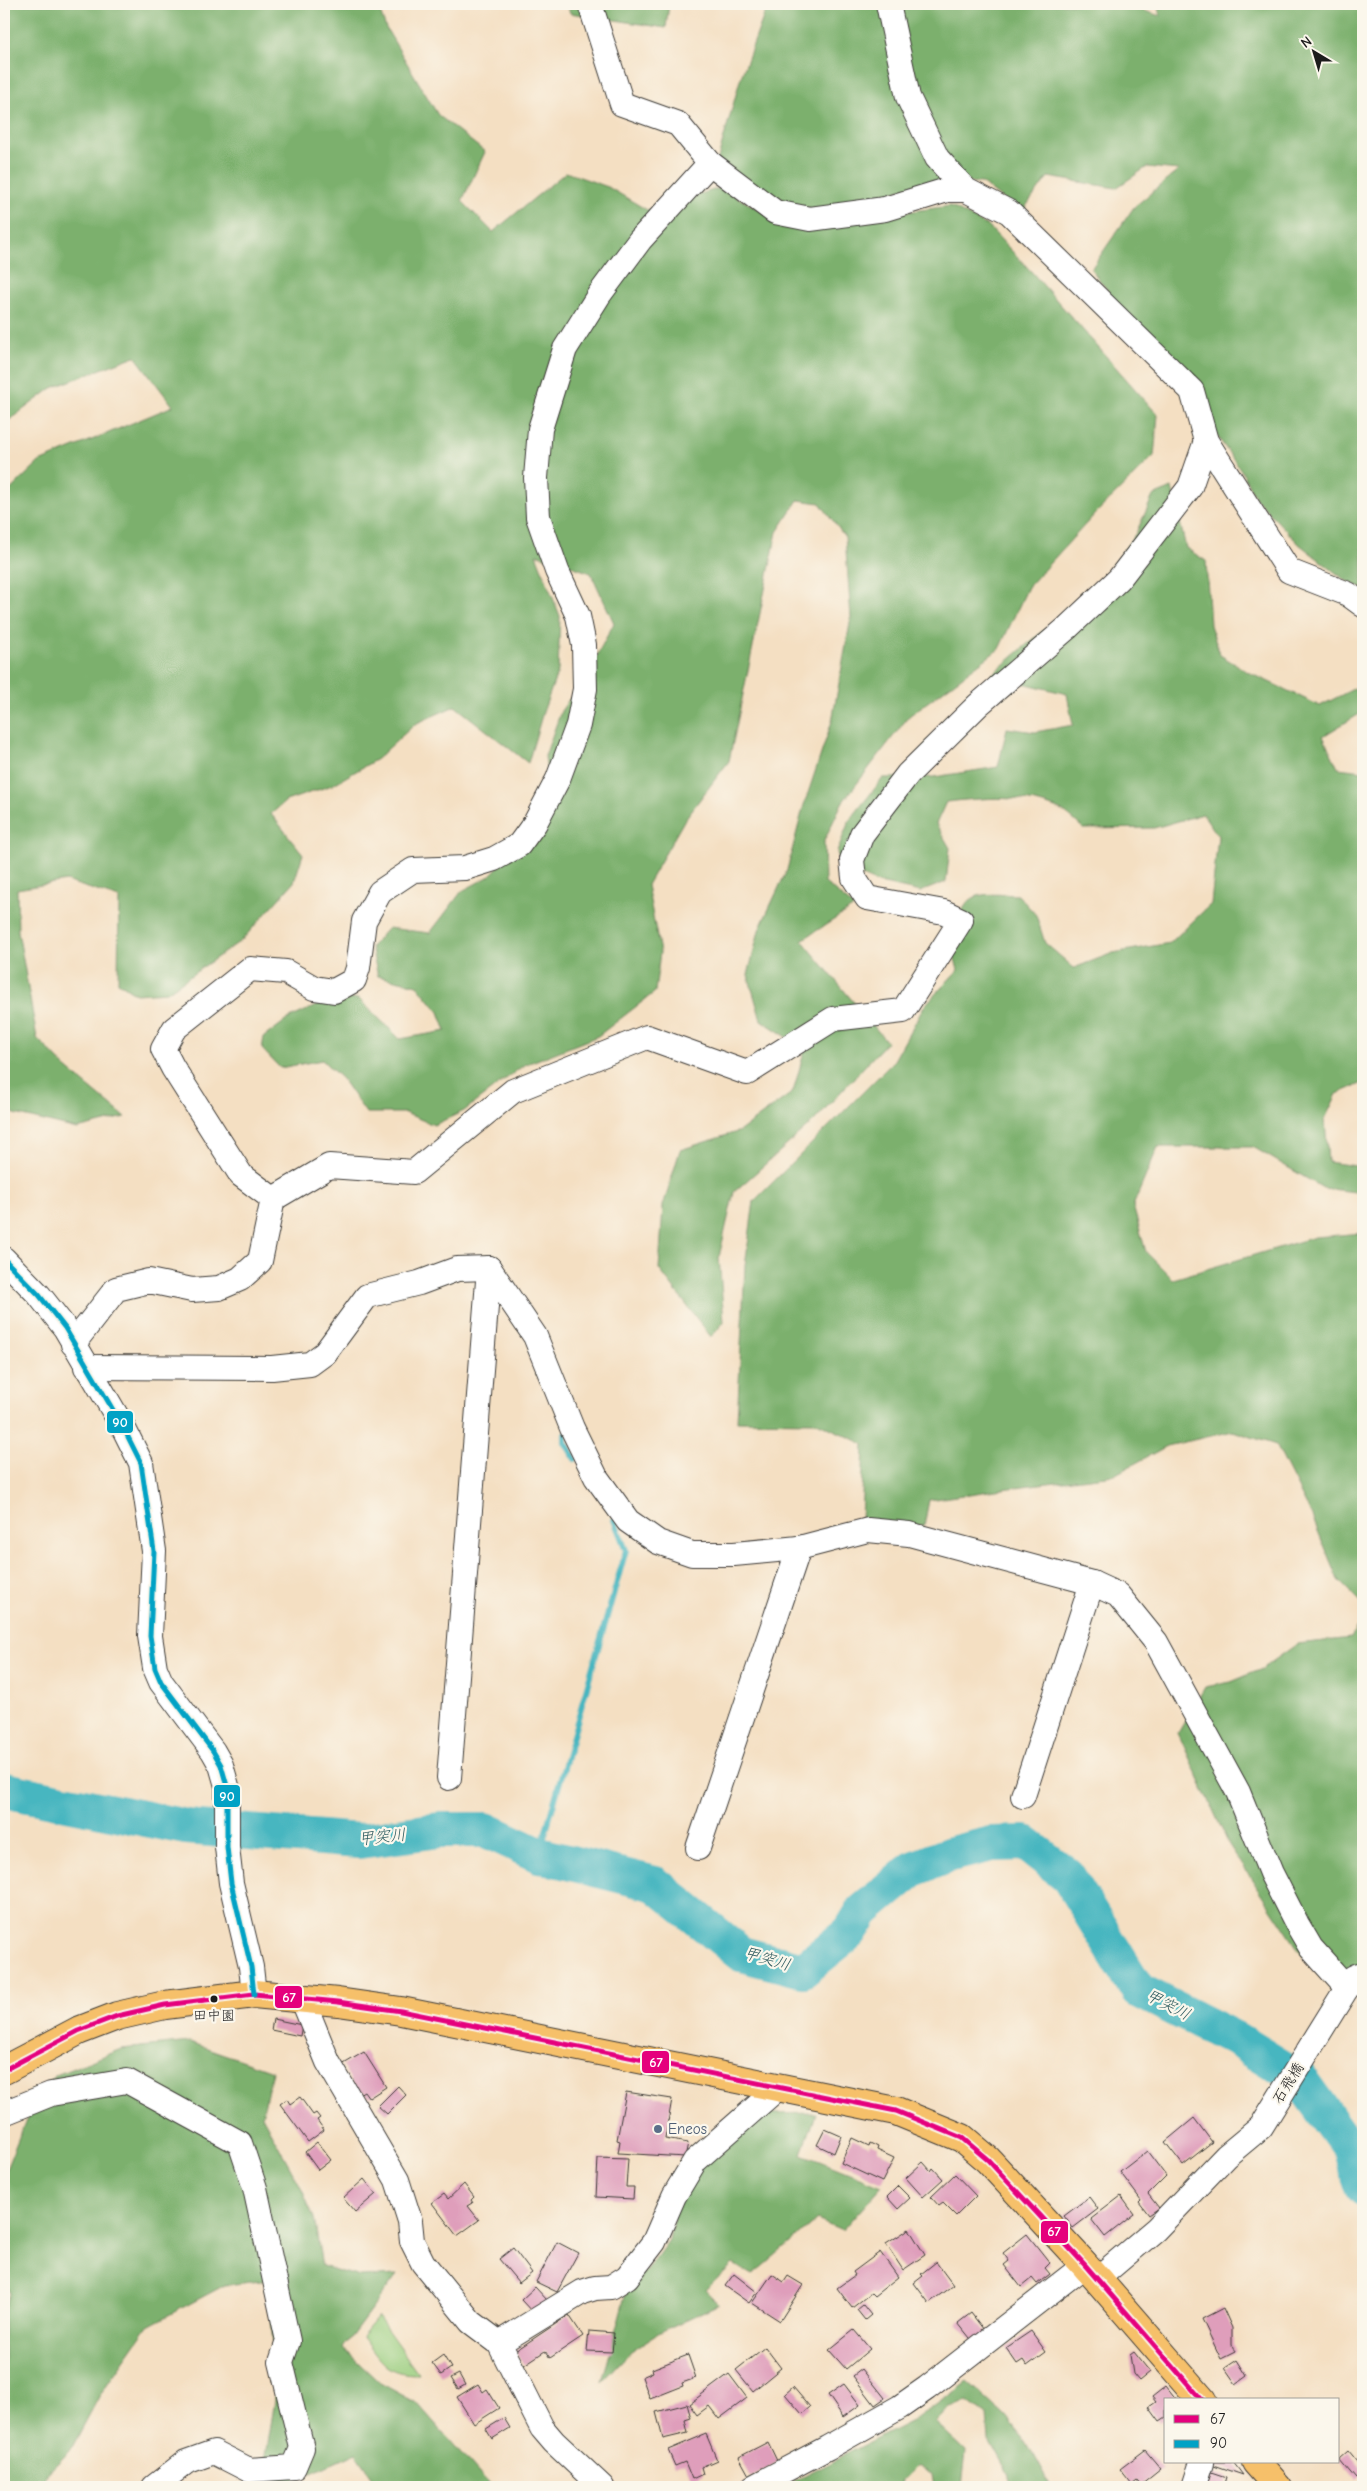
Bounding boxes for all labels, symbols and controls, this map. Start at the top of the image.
north arrow [1290,28,1340,78]
text: N [1297,33,1315,52]
line badge: 90 [106,1410,134,1434]
text: 90 [112,1414,128,1431]
line badge: 90 [213,1784,241,1808]
text: 90 [219,1788,235,1805]
water label: 甲突川 [357,1826,407,1848]
water label: 甲突川 [741,1944,793,1974]
line badge: 67 [274,1985,303,2009]
water label: 甲突川 [1143,1986,1193,2024]
text: 67 [282,1989,297,2006]
marker: 田中園 [209,1994,219,2004]
place label: 田中園 [193,2007,235,2024]
line badge: 67 [641,2050,670,2074]
text: 67 [649,2054,664,2071]
street label: 石飛橋 [1268,2059,1308,2107]
place label: Eneos [668,2120,707,2138]
marker: Eneos [652,2123,664,2135]
line badge: 67 [1040,2220,1069,2244]
text: 67 [1047,2223,1062,2240]
legend [1164,2398,1340,2464]
text: 67 [1210,2410,1225,2428]
text: 90 [1210,2434,1227,2452]

